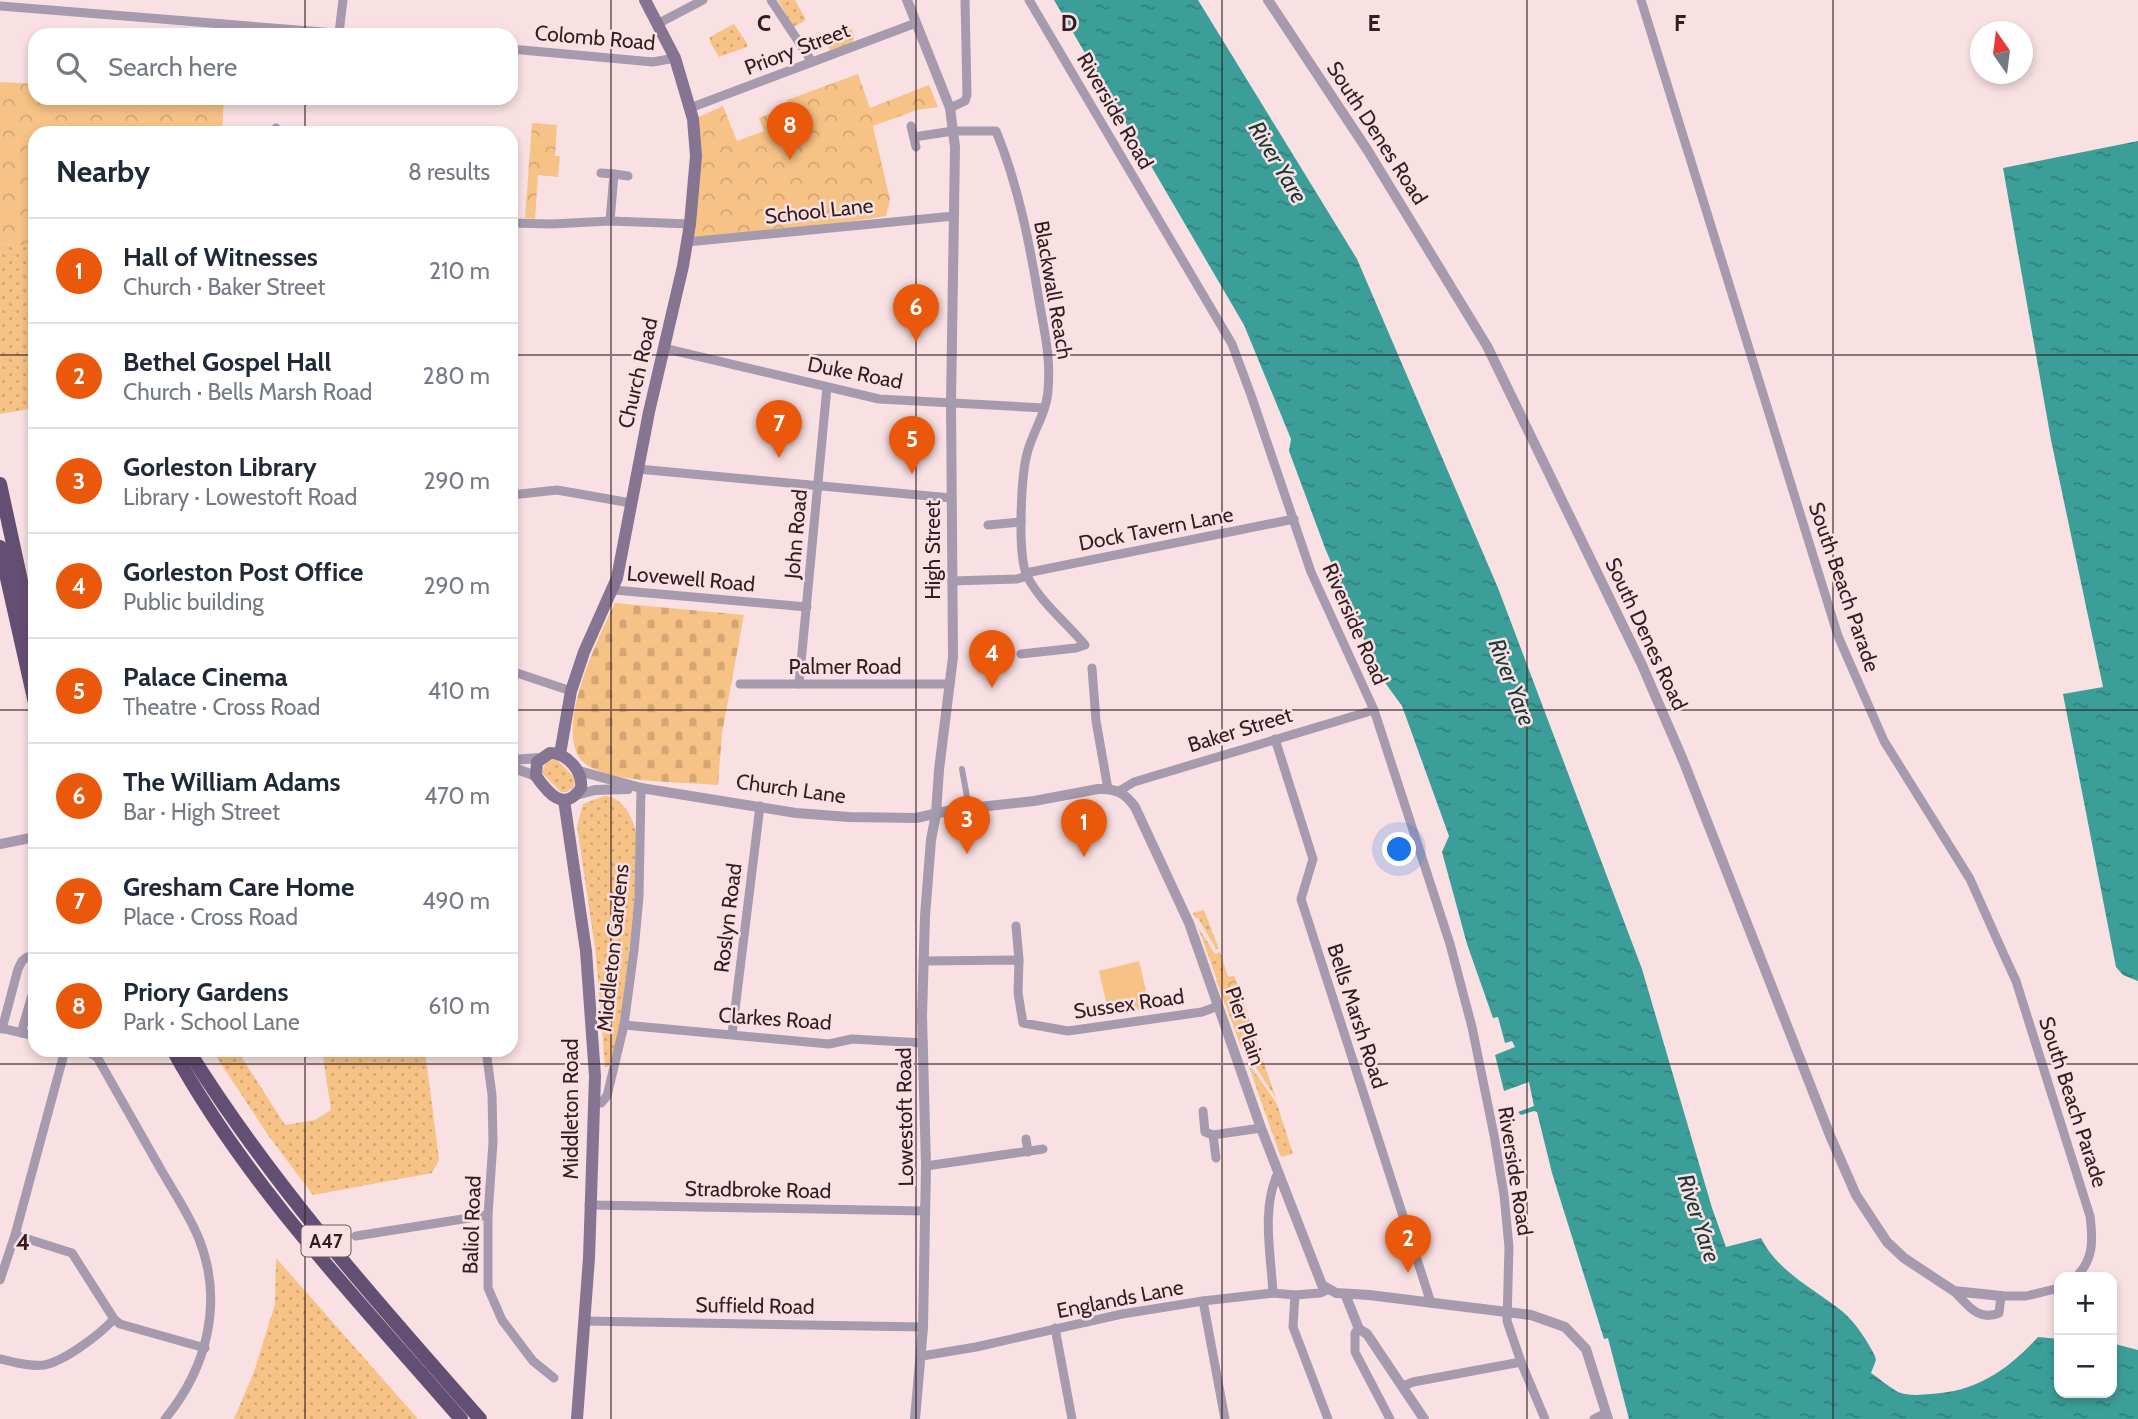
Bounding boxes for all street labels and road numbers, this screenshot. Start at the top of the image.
street label: Priory Street [741,17,853,80]
street label: Colomb Road [534,20,656,55]
street label: Riverside Road [1072,48,1159,173]
street label: South Denes Road [1322,57,1433,209]
street label: School Lane [763,192,875,229]
street label: Blackwall Reach [1029,219,1078,361]
street label: Church Road [613,315,662,431]
street label: Duke Road [806,351,905,394]
street label: John Road [779,488,812,581]
street label: South Beach Parade [1804,499,1885,675]
street label: High Street [920,500,945,600]
street label: Dock Tavern Lane [1076,501,1236,556]
street label: South Denes Road [1600,554,1693,714]
street label: Riverside Road [1318,559,1393,688]
street label: Lovewell Road [626,560,756,597]
street label: Palmer Road [789,654,901,679]
street label: Baker Street [1185,702,1295,757]
street label: Church Lane [735,768,848,809]
street label: Middleton Gardens [591,862,634,1033]
street label: Roslyn Road [708,862,747,974]
street label: Bells Marsh Road [1322,940,1393,1091]
street label: Sussex Road [1072,983,1186,1024]
street label: Pier Plain [1220,983,1271,1068]
street label: Clarkes Road [718,1002,832,1035]
street label: South Beach Parade [2034,1013,2113,1190]
street label: Middleton Road [558,1039,583,1179]
street label: Lowestoft Road [891,1047,918,1187]
street label: Riverside Road [1493,1105,1538,1237]
street label: Baliol Road [457,1175,486,1275]
street label: Stradbroke Road [684,1176,832,1203]
road number: A47 [302,1226,350,1256]
street label: Englands Lane [1054,1274,1186,1323]
street label: Suffield Road [695,1292,815,1319]

